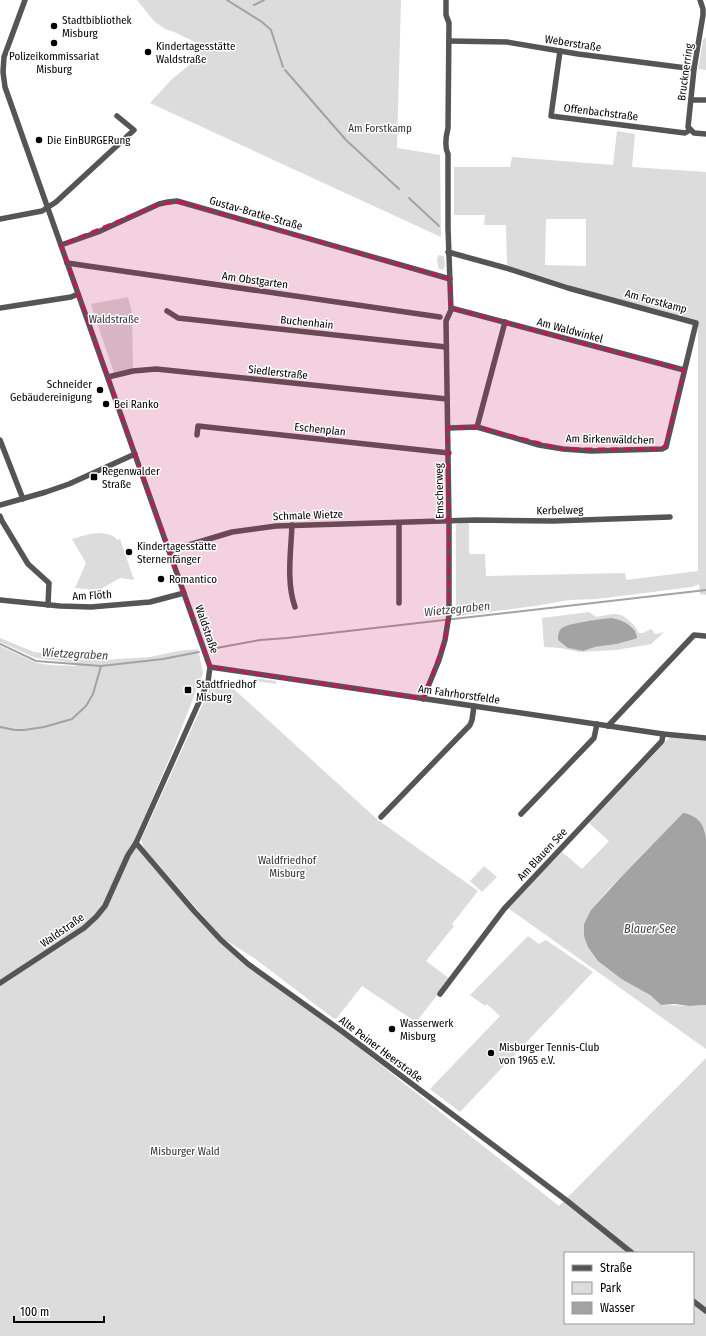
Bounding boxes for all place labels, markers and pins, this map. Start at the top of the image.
place label: Stadtbibliothek Misburg [62,14,133,40]
marker: Stadtbibliothek Misburg [49,21,59,31]
marker: Polizeikommissariat Misburg [49,38,59,48]
place label: Kindertagesstätte Waldstraße [156,40,235,66]
marker: Kindertagesstätte Waldstraße [143,47,153,57]
place label: Polizeikommissariat Misburg [9,50,99,76]
place label: Die EinBURGERung [47,134,131,147]
marker: Die EinBURGERung [34,135,44,145]
place label: Schneider Gebäudereinigung [10,378,93,404]
marker: Schneider Gebäudereinigung [95,385,105,395]
place label: Bei Ranko [114,398,159,411]
marker: Bei Ranko [101,399,111,409]
place label: Regenwalder Straße [102,465,160,491]
marker: Regenwalder Straße [89,472,99,482]
place label: Kindertagesstätte Sternenfänger [137,540,216,566]
marker: Kindertagesstätte Sternenfänger [124,547,134,557]
place label: Romantico [169,573,217,586]
marker: Romantico [156,574,166,584]
place label: Stadtfriedhof Misburg [196,678,257,704]
marker: Stadtfriedhof Misburg [183,685,193,695]
place label: Wasserwerk Misburg [400,1017,454,1043]
marker: Wasserwerk Misburg [387,1024,397,1034]
place label: Misburger Tennis-Club von 1965 e.V. [499,1041,600,1067]
marker: Misburger Tennis-Club von 1965 e.V. [486,1048,496,1058]

